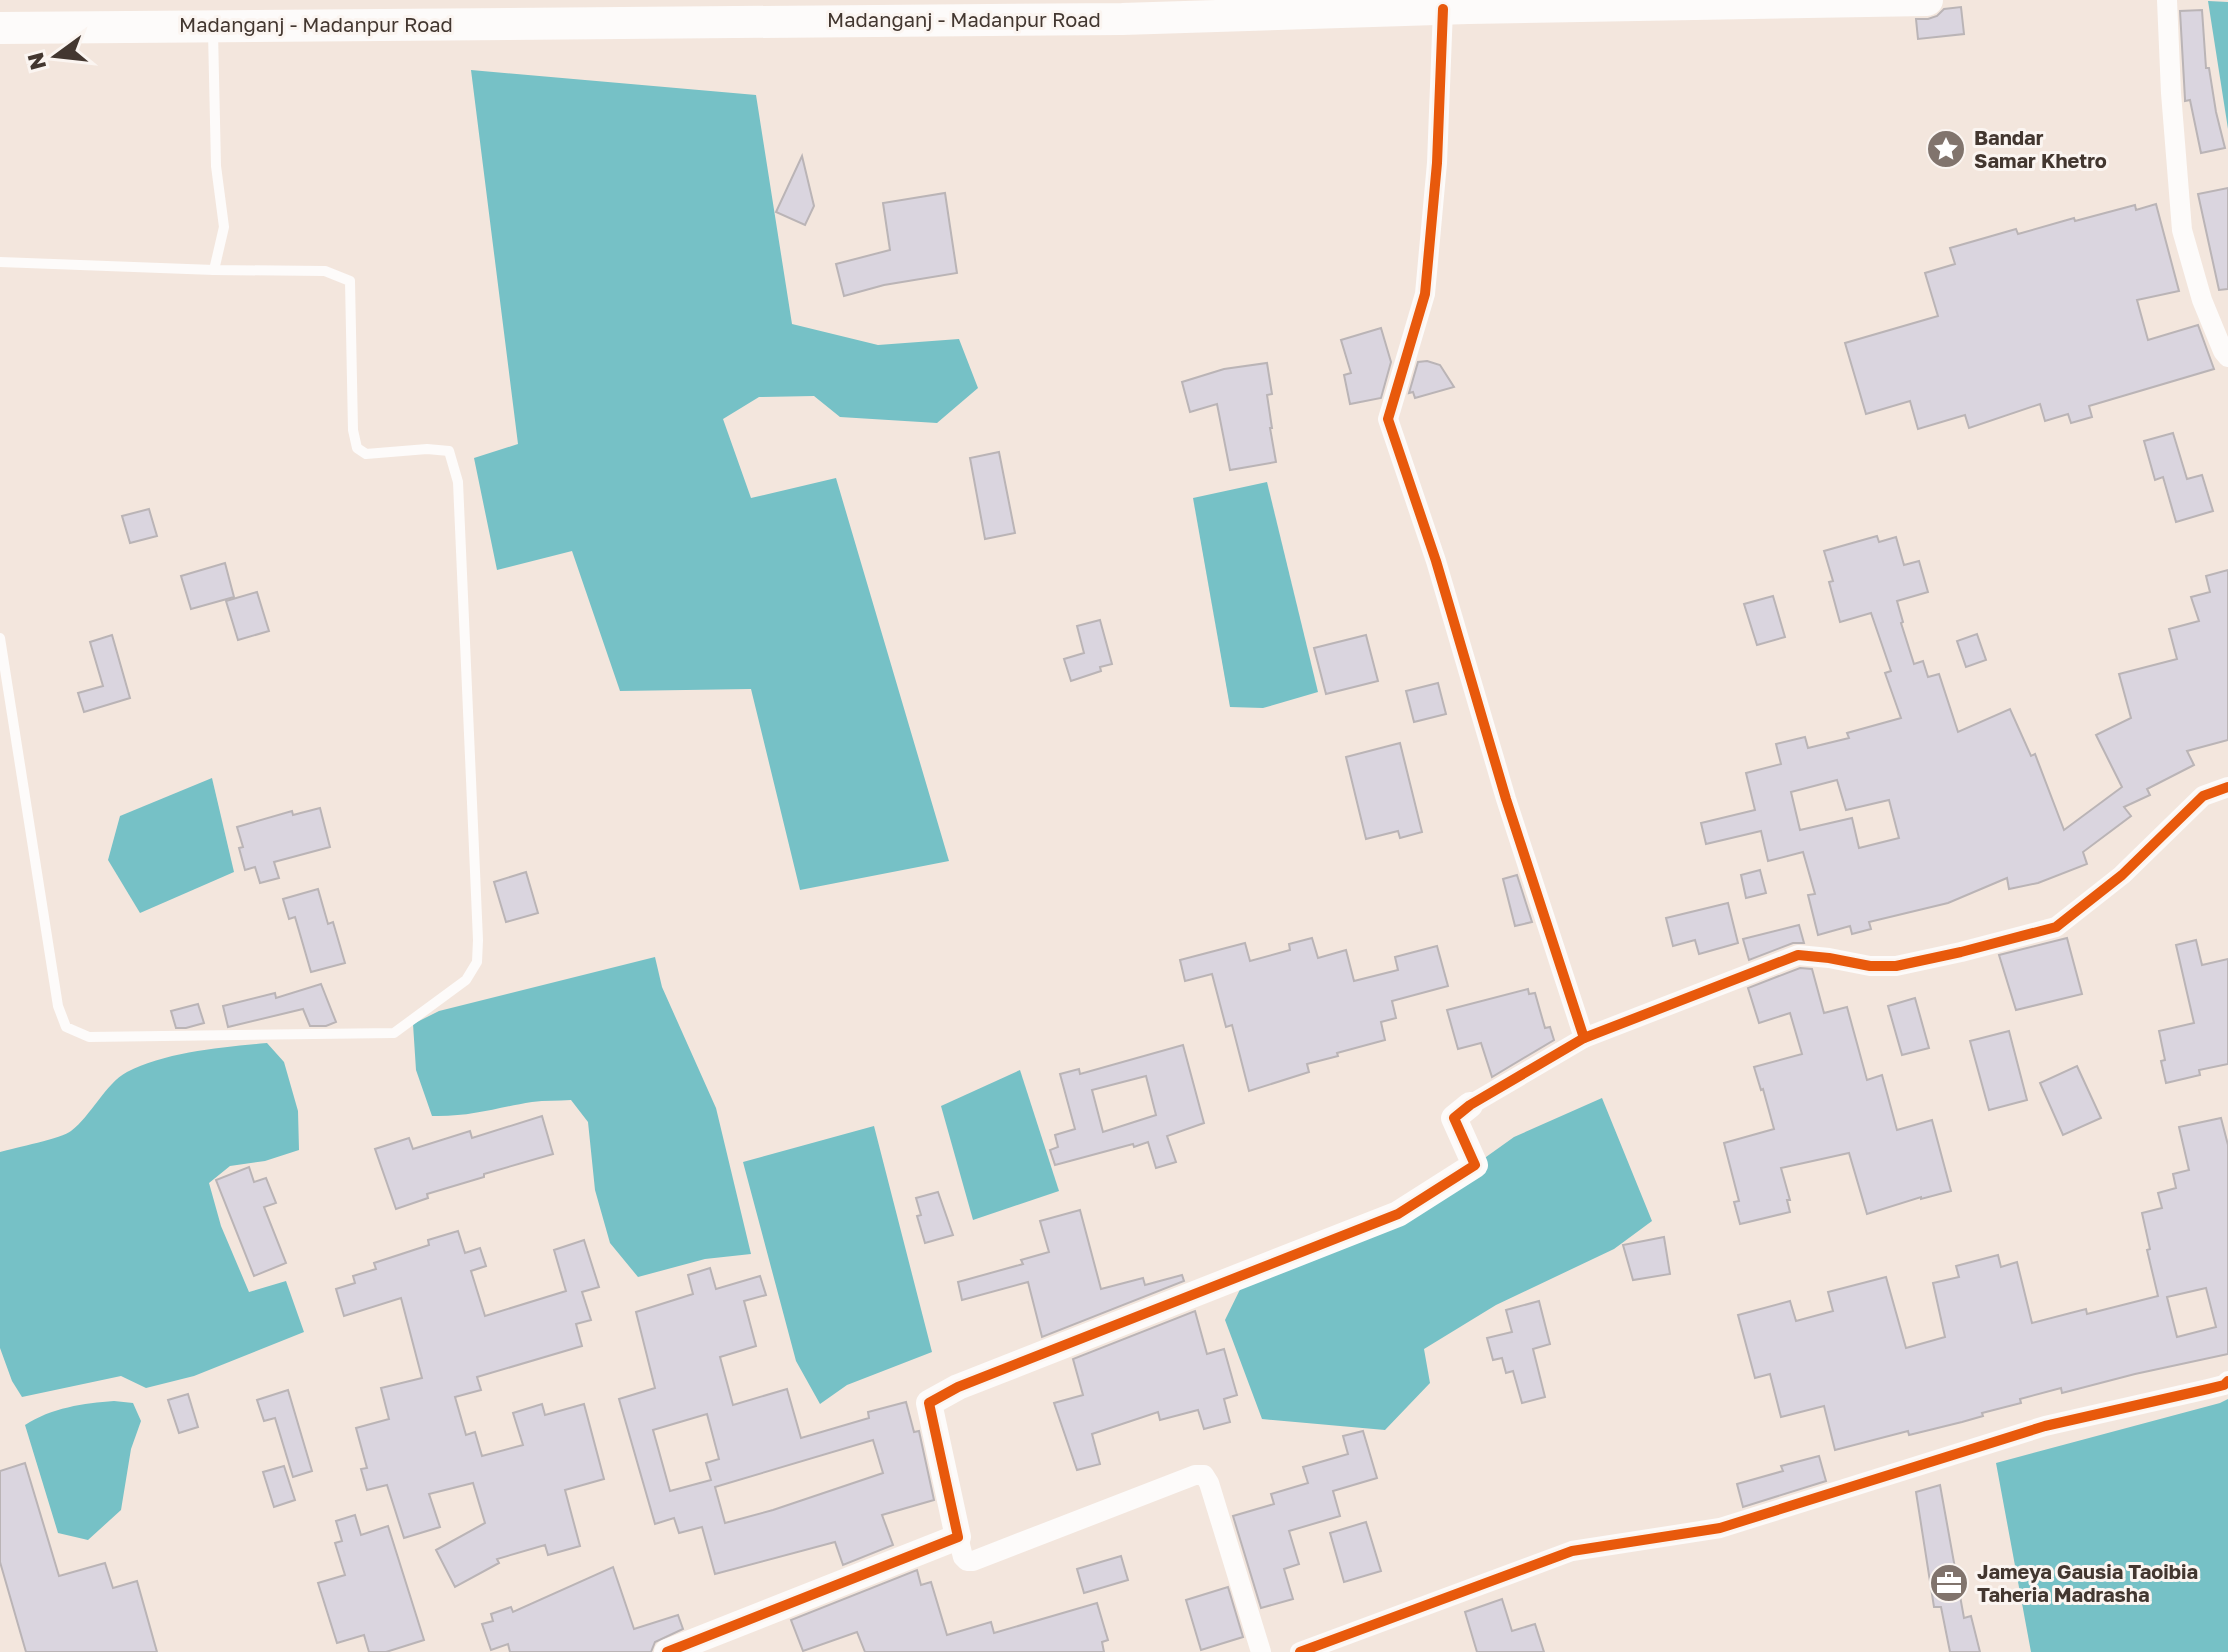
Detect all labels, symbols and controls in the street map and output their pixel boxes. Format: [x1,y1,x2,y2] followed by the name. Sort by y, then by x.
[827,7,1101,31] street label: Madanganj - Madanpur Road
[179,12,453,36] street label: Madanganj - Madanpur Road
[16,16,96,96] north arrow
[21,50,51,73] text: N
[1974,125,2107,172] place label: Bandar Samar Khetro
[1925,128,1967,170] place icon: Bandar Samar Khetro
[1977,1559,2198,1606] place label: Jameya Gausia Taoibia Taheria Madrasha
[1928,1562,1970,1604] office icon: Jameya Gausia Taoibia Taheria Madrasha

